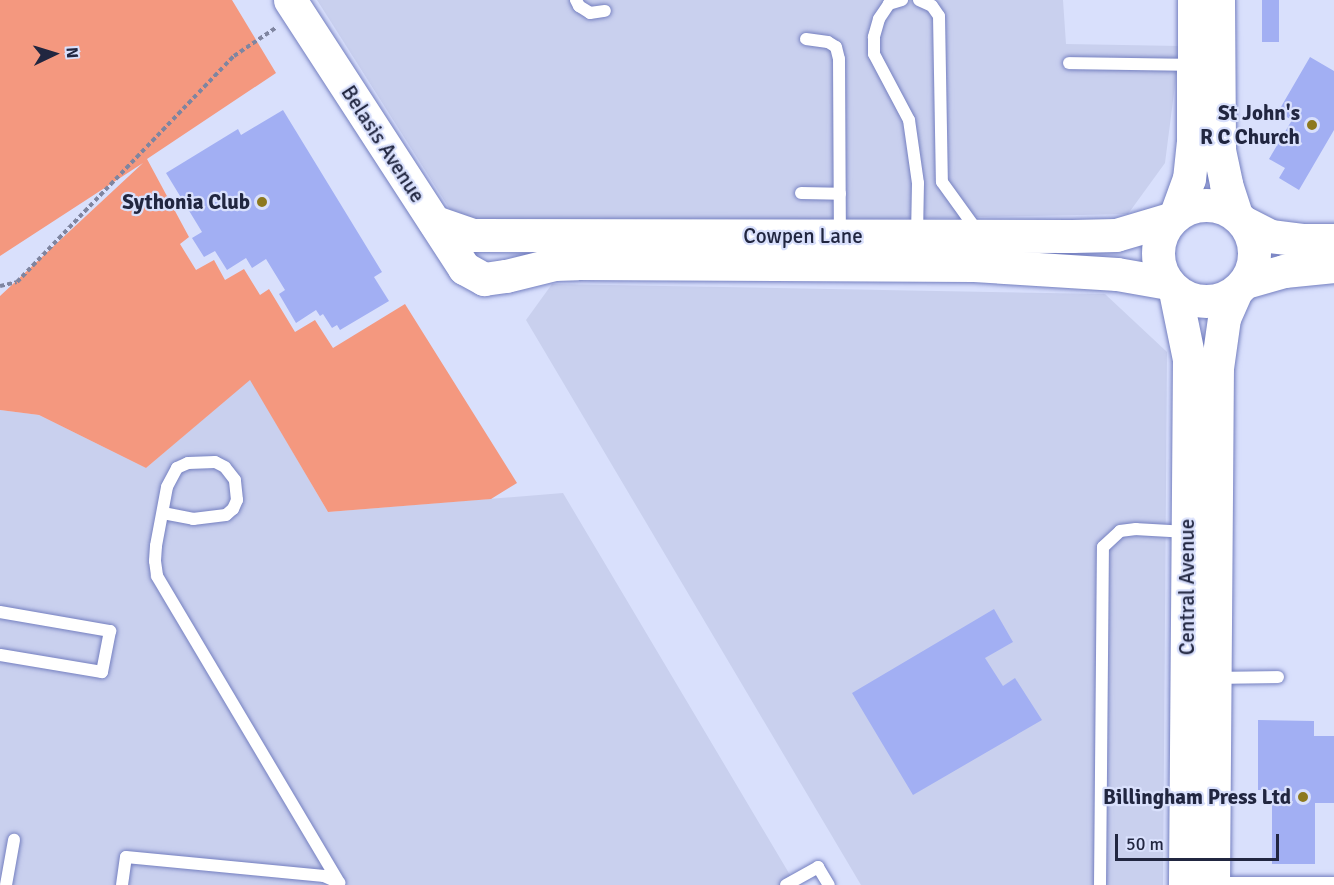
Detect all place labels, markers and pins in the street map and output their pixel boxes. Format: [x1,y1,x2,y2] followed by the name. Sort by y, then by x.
[1200,100,1300,150] place label: St John's R C Church
[1305,118,1319,132] marker: St John's R C Church
[122,189,250,215] place label: Sythonia Club
[255,195,269,209] marker: Sythonia Club
[1103,784,1291,810] place label: Billingham Press Ltd
[1296,790,1310,804] marker: Billingham Press Ltd

